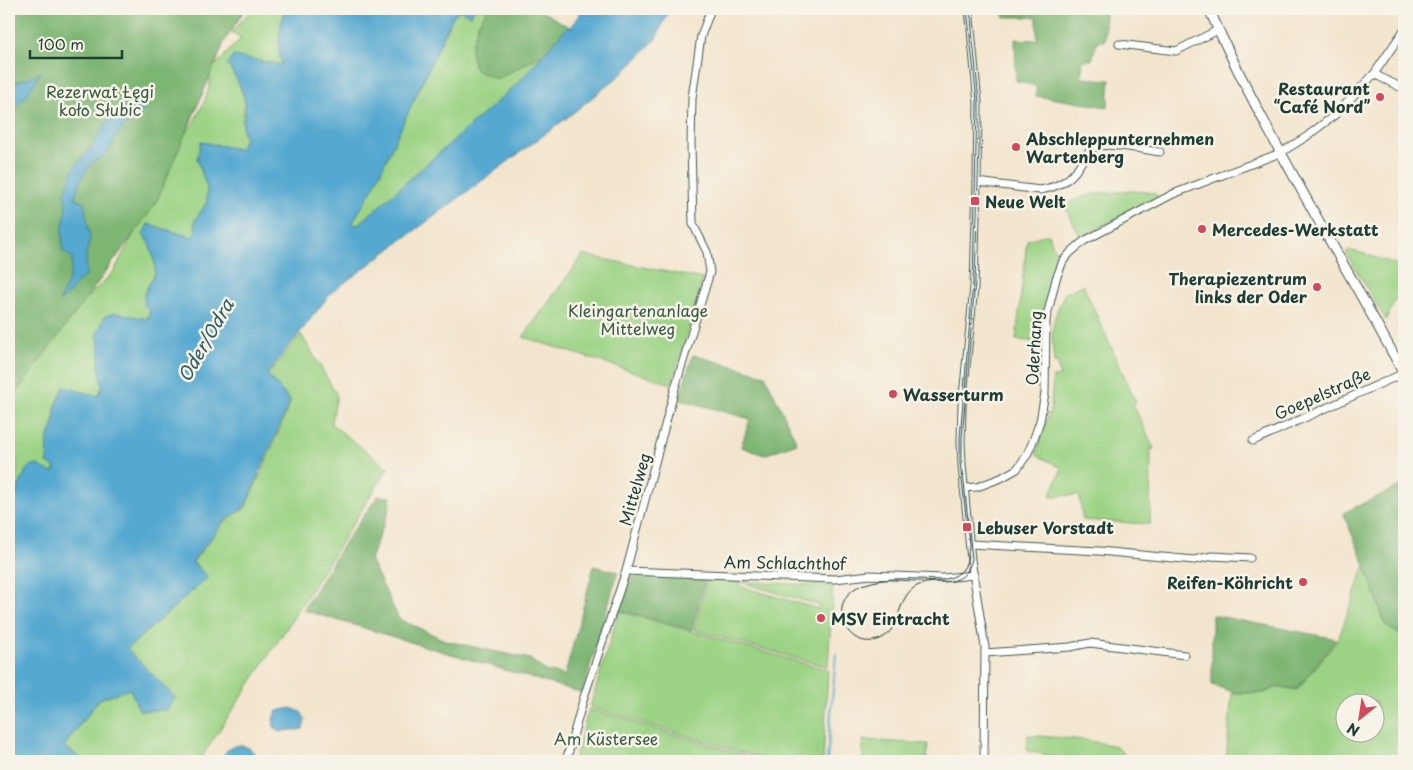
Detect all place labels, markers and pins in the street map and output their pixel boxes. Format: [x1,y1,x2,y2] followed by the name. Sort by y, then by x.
[1274,76,1371,118] place label: Restaurant “Café Nord”
[1374,91,1386,103] marker: Restaurant “Café Nord”
[1025,126,1214,168] place label: Abschleppunternehmen Wartenberg
[1010,141,1022,153] marker: Abschleppunternehmen Wartenberg
[985,189,1066,213] place label: Neue Welt
[969,195,981,207] marker: Neue Welt
[1212,217,1379,241] place label: Mercedes-Werkstatt
[1196,223,1208,235] marker: Mercedes-Werkstatt
[1168,266,1308,308] place label: Therapiezentrum links der Oder
[1311,281,1323,293] marker: Therapiezentrum links der Oder
[903,382,1004,406] place label: Wasserturm
[887,388,899,400] marker: Wasserturm
[977,515,1114,539] place label: Lebuser Vorstadt
[961,521,973,533] marker: Lebuser Vorstadt
[1167,570,1293,594] place label: Reifen-Köhricht
[1297,576,1309,588] marker: Reifen-Köhricht
[831,606,950,630] place label: MSV Eintracht
[815,612,827,624] marker: MSV Eintracht

